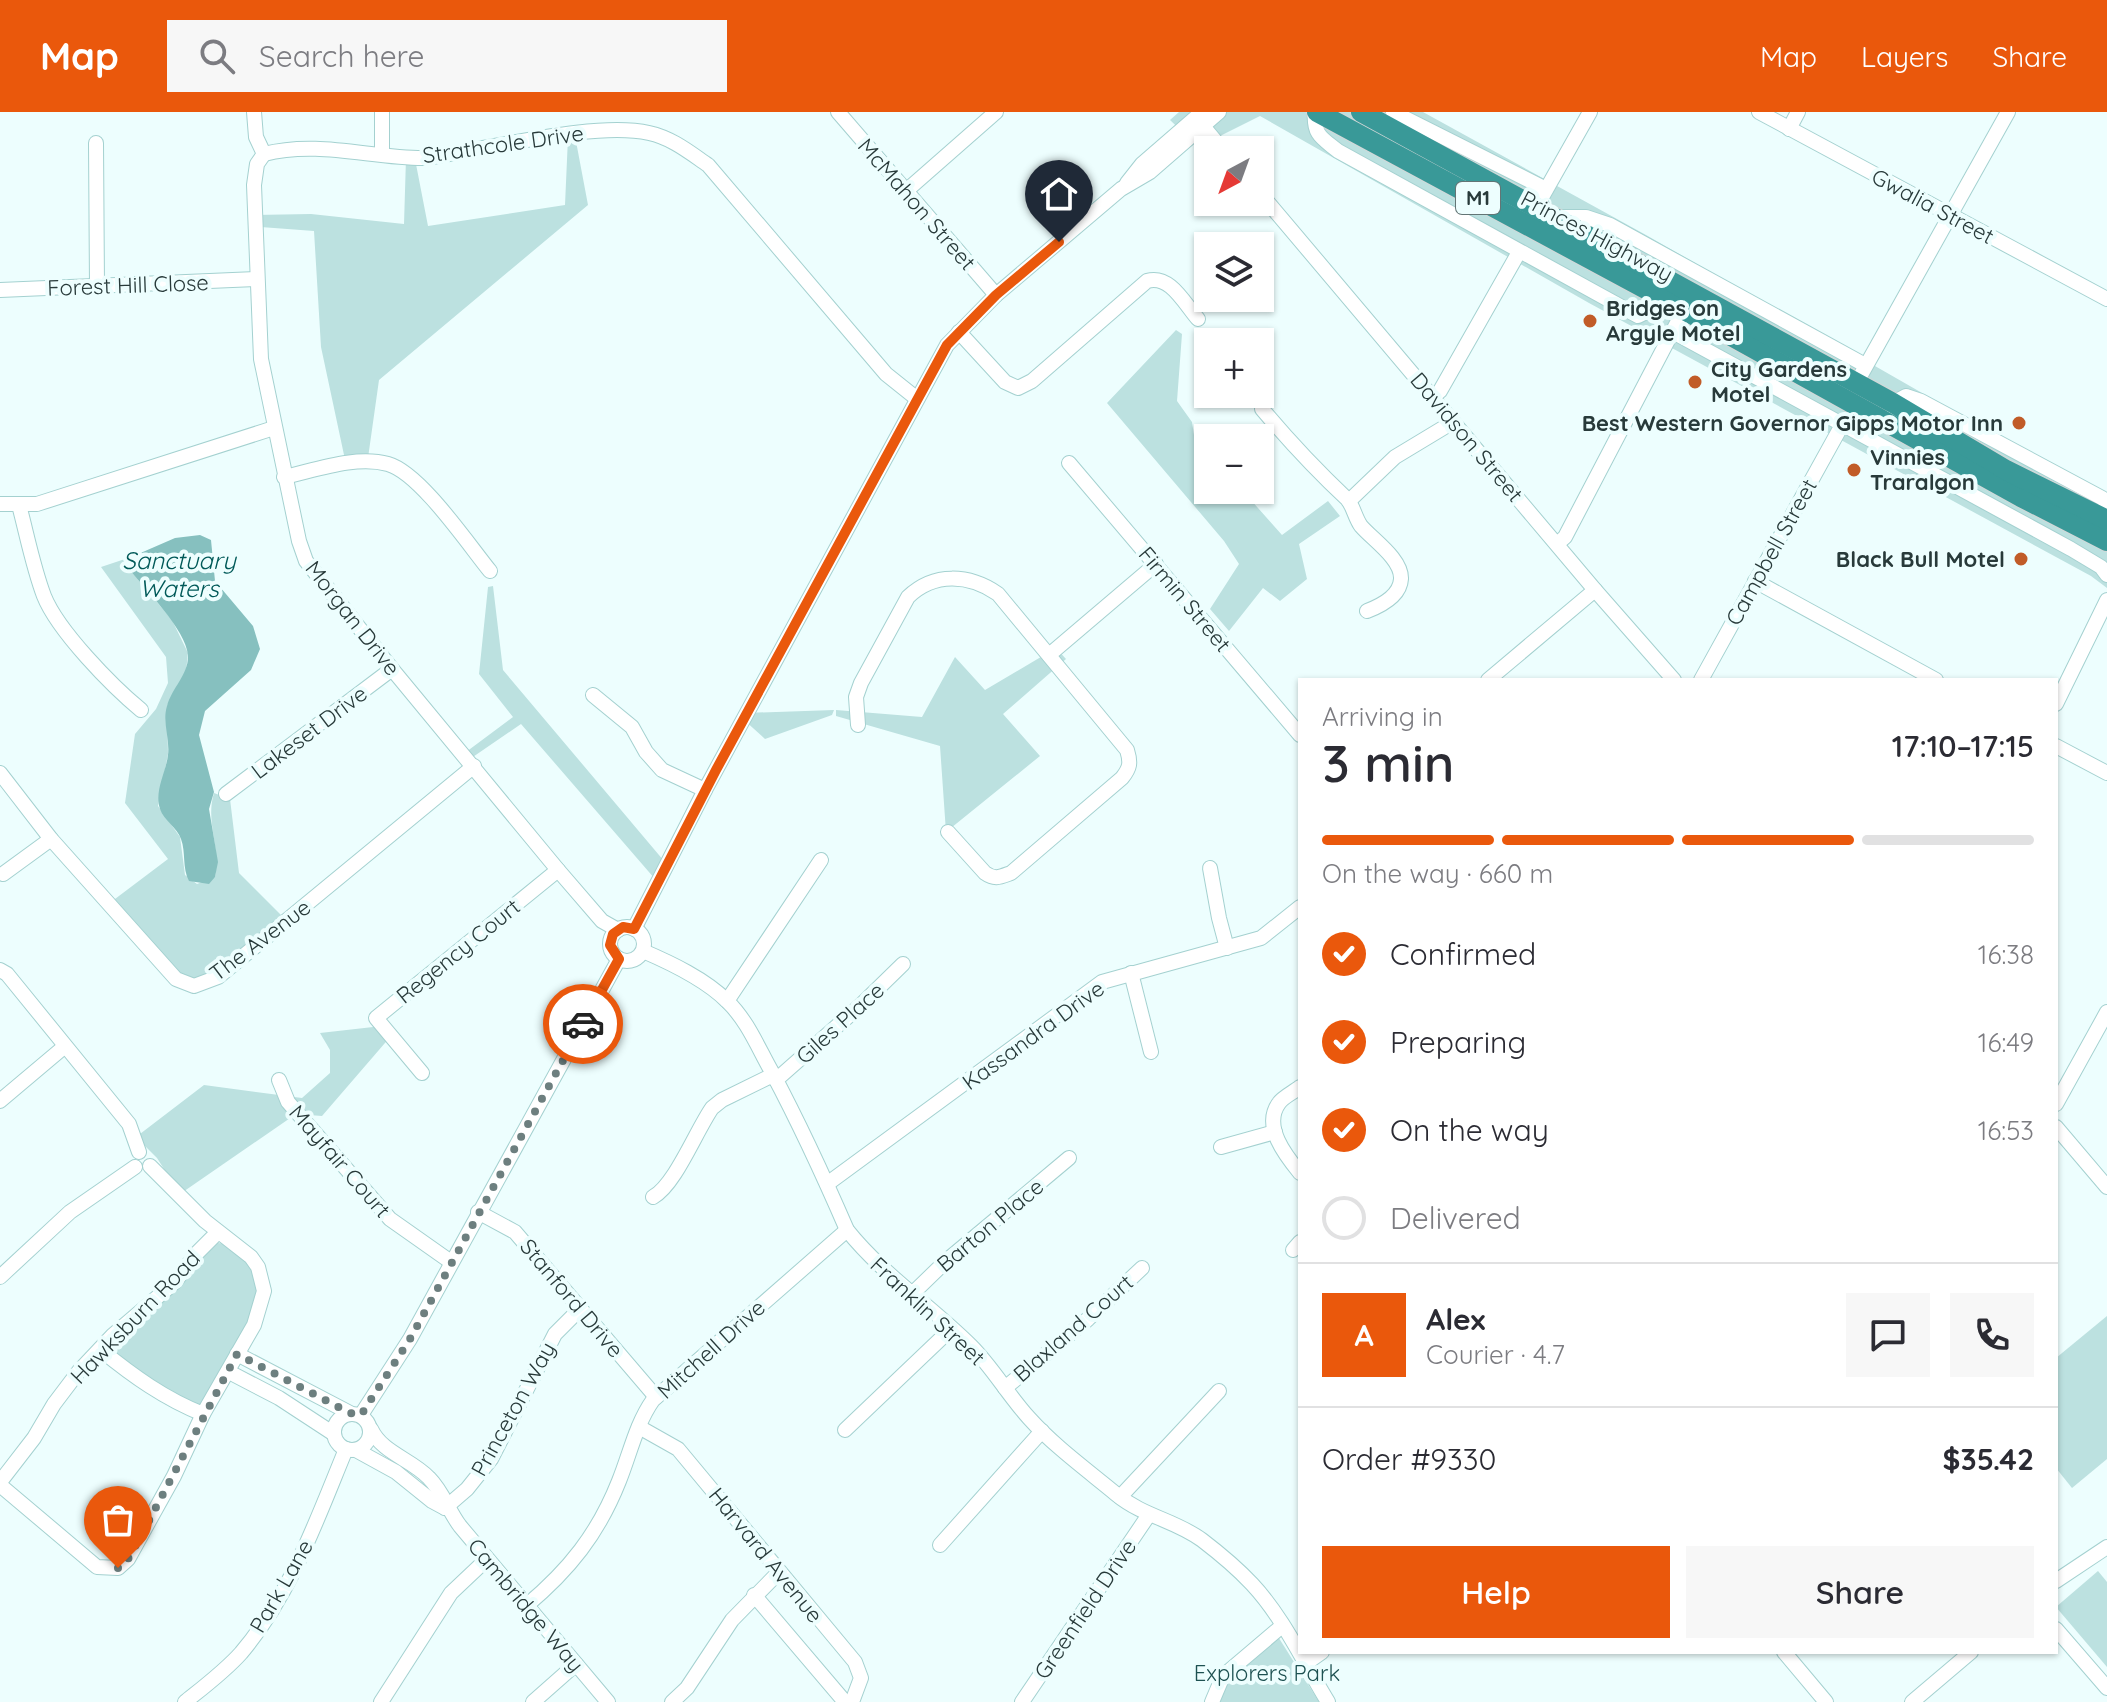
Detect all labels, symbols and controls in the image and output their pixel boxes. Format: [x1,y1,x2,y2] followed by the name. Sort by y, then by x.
[167,20,727,92] search box
[40,32,119,80] text: Map
[195,34,239,78] icon: search
[259,37,424,75] text: Search here
[1760,39,1817,74] text: Map
[1861,39,1948,74] text: Layers
[1992,39,2067,74] text: Share
[421,119,585,169] street label: Strathcole Drive
[852,132,982,276] street label: McMahon Street
[1194,136,1274,216] north arrow
[1194,136,1274,504] map controls
[1025,160,1093,242] pin
[1867,162,1999,250] street label: Gwalia Street
[1037,172,1081,216] icon: home
[1456,182,1500,214] road number: M1
[1516,184,1678,288] street label: Princes Highway
[1194,232,1274,312] button: layers
[47,268,209,302] street label: Forest Hill Close
[1606,294,1741,347] place label: Bridges on Argyle Motel
[1581,312,1599,330] marker: Bridges on Argyle Motel
[1194,328,1274,408] button: +
[1711,355,1847,408] place label: City Gardens Motel
[1405,366,1529,508] street label: Davidson Street
[1686,373,1704,391] marker: City Gardens Motel
[1582,409,2003,437] place label: Best Western Governor Gipps Motor Inn
[2010,414,2028,432] marker: Best Western Governor Gipps Motor Inn
[1194,424,1274,504] button: −
[1870,443,1975,496] place label: Vinnies Traralgon
[1845,461,1863,479] marker: Vinnies Traralgon
[1719,474,1823,630] street label: Campbell Street
[1133,540,1237,658] street label: Firmin Street
[122,545,237,603] water label: Sanctuary Waters
[1836,545,2005,573] place label: Black Bull Motel
[2012,550,2030,568] marker: Black Bull Motel
[299,555,407,681] street label: Morgan Drive
[245,679,373,785] street label: Lakeset Drive
[1322,700,1443,733] text: Arriving in
[1892,727,2034,765] text: 17:10–17:15
[1322,730,1455,795] text: 3 min
[1322,857,1553,890] text: On the way · 660 m
[390,892,526,1010] street label: Regency Court
[204,893,316,987] street label: The Avenue
[1322,932,1366,976] icon: check
[1390,935,1536,973] text: Confirmed
[1978,938,2034,971] text: 16:38
[956,974,1110,1096] street label: Kassandra Drive
[790,976,890,1070] street label: Giles Place
[543,984,623,1064] courier
[561,1002,605,1046] icon: car
[1322,1020,1366,1064] icon: check
[1390,1023,1526,1061] text: Preparing
[1978,1026,2034,1059] text: 16:49
[283,1099,397,1223] street label: Mayfair Court
[1322,1108,1366,1152] icon: check
[1390,1111,1549,1149] text: On the way
[1978,1114,2034,1147] text: 16:53
[931,1172,1049,1278] street label: Barton Place
[1390,1199,1521,1237] text: Delivered
[514,1233,630,1363] street label: Stanford Drive
[64,1244,206,1390] street label: Hawksburn Road
[865,1251,991,1371] street label: Franklin Street
[1007,1268,1139,1388] street label: Blaxland Court
[651,1293,771,1405] street label: Mitchell Drive
[1846,1293,1930,1377] button: chat
[1950,1293,2034,1377] button: phone
[1426,1300,1485,1338] text: Alex
[1354,1316,1374,1354] text: A
[465,1337,561,1481] street label: Princeton Way
[1426,1338,1565,1371] text: Courier · 4.7
[1322,1440,1496,1478] text: Order #9330
[1943,1440,2034,1478] text: $35.42
[703,1482,829,1628] street label: Harvard Avenue
[84,1486,152,1568] pin
[96,1498,140,1542] icon: bag
[462,1532,590,1678] street label: Cambridge Way
[1028,1534,1142,1684] street label: Greenfield Drive
[243,1535,319,1637] street label: Park Lane
[1322,1546,1670,1638] button: Help
[1686,1546,2034,1638] button: Share
[1194,1659,1340,1687] park label: Explorers Park

